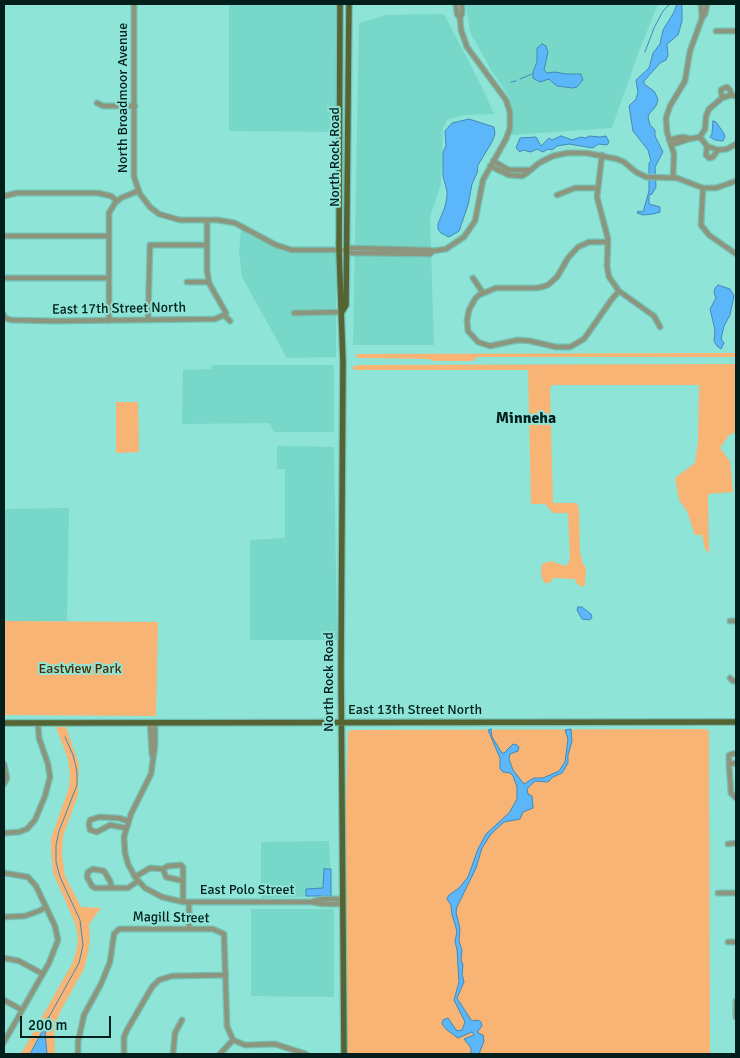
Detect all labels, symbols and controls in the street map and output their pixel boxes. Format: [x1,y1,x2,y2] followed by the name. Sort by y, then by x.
[115,23,131,173] street label: North Broadmoor Avenue
[327,107,343,207] street label: North Rock Road
[52,299,186,319] street label: East 17th Street North
[496,409,556,429] district label: Minneha
[321,632,337,732] street label: North Rock Road
[38,661,122,677] park label: Eastview Park
[348,702,482,718] street label: East 13th Street North
[200,882,294,898] street label: East Polo Street
[132,909,210,927] street label: Magill Street
[22,1006,114,1038] scale bar
[28,1016,68,1034] text: 200 m

